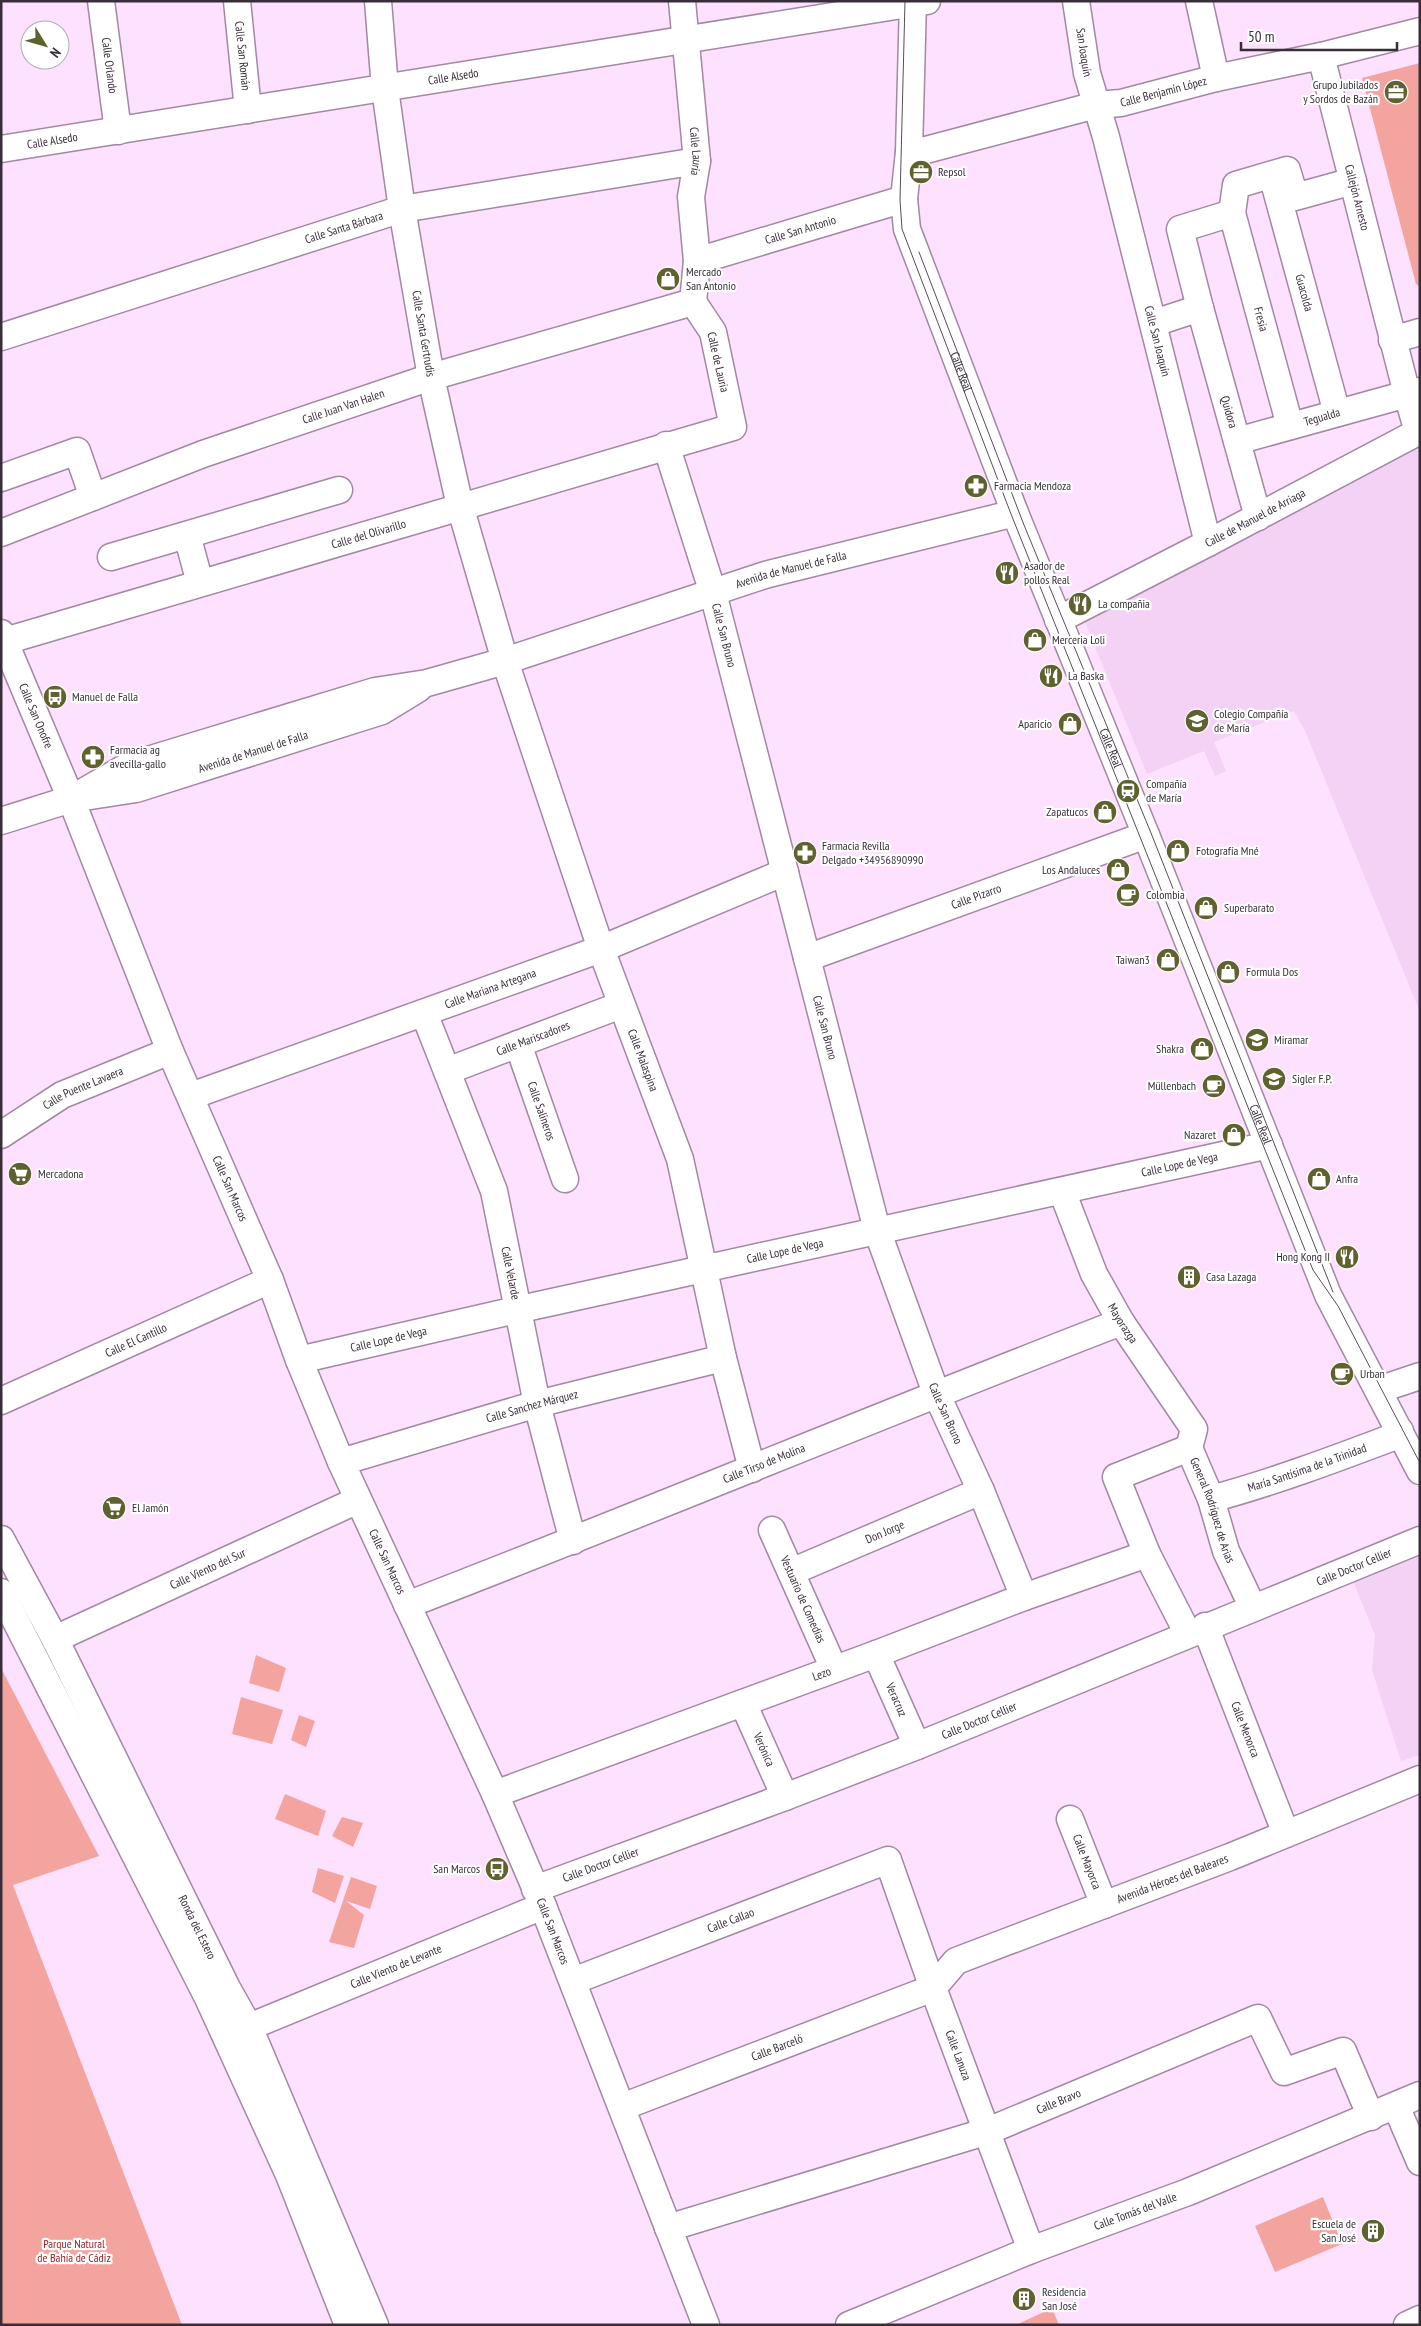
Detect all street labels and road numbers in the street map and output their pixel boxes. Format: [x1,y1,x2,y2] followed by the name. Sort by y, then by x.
[232,20,254,91] street label: Calle San Román
[1073,27,1096,78] street label: San Joaquín
[99,36,121,94] street label: Calle Orlando
[427,65,479,88] street label: Calle Alsedo
[1118,73,1208,110] street label: Calle Benjamín López
[687,126,705,177] street label: Calle Lauria
[26,129,79,152] street label: Calle Alsedo
[1342,163,1373,232] street label: Callejón Arnesto
[303,208,385,247] street label: Calle Santa Bárbara
[763,212,838,247] street label: Calle San Antonio
[1292,272,1317,313] street label: Guacolda
[409,289,439,378] street label: Calle Santa Gertrudis
[1142,304,1174,378] street label: Calle San Joaquín
[1251,305,1272,333] street label: Fresia
[704,330,733,394] street label: Calle de Lauria
[947,350,976,393] street label: Calle Real
[300,385,386,427] street label: Calle Juan Van Halen
[1218,394,1241,430] street label: Quidora
[1302,404,1342,429] street label: Tegualda
[1202,485,1308,550] street label: Calle de Manuel de Arriaga
[329,516,407,552] street label: Calle del Olivarillo
[733,547,848,591] street label: Avenida de Manuel de Falla
[709,602,740,669] street label: Calle San Bruno
[16,681,57,751] street label: Calle San Onofre
[1096,726,1126,770] street label: Calle Real
[196,727,310,776] street label: Avenida de Manuel de Falla
[949,880,1003,912] street label: Calle Pizarro
[442,965,538,1012] street label: Calle Mariana Artegana
[810,994,841,1061] street label: Calle San Bruno
[494,1017,572,1059] street label: Calle Mariscadores
[625,1027,662,1093] street label: Calle Malaspina
[40,1063,125,1113] street label: Calle Puente Lavaera
[525,1079,559,1142] street label: Calle Salineros
[1246,1102,1276,1146] street label: Calle Real
[1140,1148,1219,1180] street label: Calle Lope de Vega
[210,1153,251,1223] street label: Calle San Marcos
[745,1235,825,1266] street label: Calle Lope de Vega
[498,1245,524,1301] street label: Calle Velarde
[1105,1300,1141,1346] street label: Mayorazga
[103,1319,169,1360] street label: Calle El Cantillo
[349,1323,428,1355] street label: Calle Lope de Vega
[926,1381,966,1446] street label: Calle San Bruno
[484,1386,580,1426] street label: Calle Sanchez Márquez
[721,1440,807,1486] street label: Calle Tirso de Molina
[1246,1440,1368,1495] street label: María Santísima de la Trinidad
[1187,1455,1239,1565] street label: General Rodríguez de Arias
[863,1517,906,1546] street label: Don Jorge
[366,1526,409,1596] street label: Calle San Marcos
[167,1544,248,1592] street label: Calle Viento del Sur
[1314,1544,1394,1589] street label: Calle Doctor Cellier
[777,1553,829,1645] street label: Vestuario de Comedias
[810,1663,833,1684] street label: Lezo
[882,1679,911,1719] street label: Veracruz
[939,1698,1019,1742] street label: Calle Doctor Cellier
[1228,1699,1263,1760] street label: Calle Menorca
[750,1729,778,1769] street label: Verónica
[1070,1832,1105,1891] street label: Calle Mayorca
[560,1843,641,1885] street label: Calle Doctor Cellier
[1115,1850,1230,1906] street label: Avenida Héroes del Baleares
[175,1892,220,1962] street label: Ronda del Estero
[533,1895,573,1966] street label: Calle San Marcos
[705,1904,756,1936] street label: Calle Callao
[348,1941,444,1991] street label: Calle Viento de Levante
[942,2028,975,2083] street label: Calle Lanuza
[749,2031,805,2064] street label: Calle Barceló
[1034,2085,1083,2117] street label: Calle Bravo
[1092,2189,1179,2233] street label: Calle Tomás del Valle

